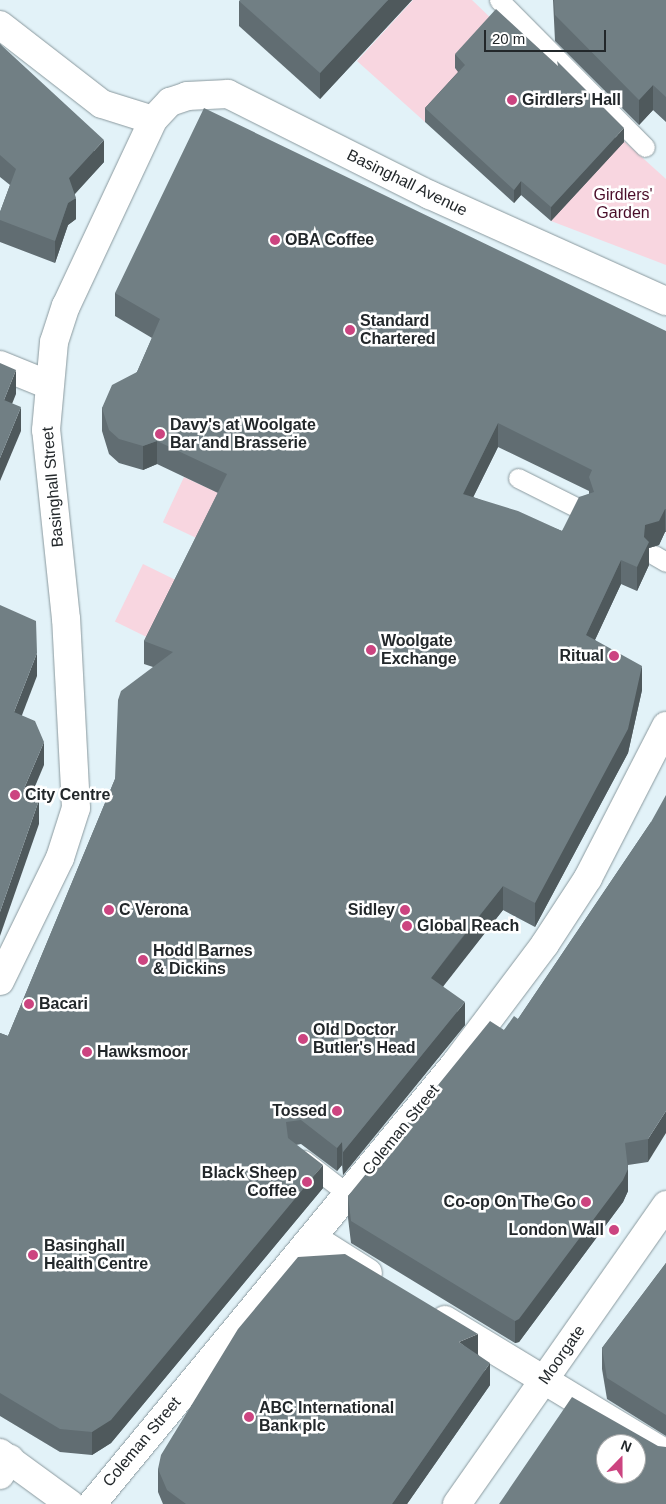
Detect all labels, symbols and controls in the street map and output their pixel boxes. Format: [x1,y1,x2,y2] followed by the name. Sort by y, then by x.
[486,20,608,52] scale bar
[492,30,525,47] text: 20 m
[522,90,621,110] place label: Girdlers' Hall
[506,94,518,106] marker: Girdlers' Hall
[343,145,471,221] street label: Basinghall Avenue
[593,185,653,223] park label: Girdlers' Garden
[285,230,375,250] place label: OBA Coffee
[269,234,281,246] marker: OBA Coffee
[360,311,436,349] place label: Standard Chartered
[344,324,356,336] marker: Standard Chartered
[170,415,316,453] place label: Davy's at Woolgate Bar and Brasserie
[38,426,68,548] street label: Basinghall Street
[154,428,166,440] marker: Davy's at Woolgate Bar and Brasserie
[381,631,457,669] place label: Woolgate Exchange
[365,644,377,656] marker: Woolgate Exchange
[560,646,604,666] place label: Ritual
[608,650,620,662] marker: Ritual
[25,785,110,805] place label: City Centre
[9,789,21,801] marker: City Centre
[119,900,188,920] place label: C Verona
[348,900,395,920] place label: Sidley
[103,904,115,916] marker: C Verona
[399,904,411,916] marker: Sidley
[417,916,519,936] place label: Global Reach
[401,920,413,932] marker: Global Reach
[153,941,253,979] place label: Hodd Barnes & Dickins
[137,954,149,966] marker: Hodd Barnes & Dickins
[39,994,88,1014] place label: Bacari
[23,998,35,1010] marker: Bacari
[313,1020,416,1058] place label: Old Doctor Butler's Head
[297,1033,309,1045] marker: Old Doctor Butler's Head
[97,1042,188,1062] place label: Hawksmoor
[81,1046,93,1058] marker: Hawksmoor
[359,1081,443,1179] street label: Coleman Street
[272,1101,327,1121] place label: Tossed
[331,1105,343,1117] marker: Tossed
[202,1163,297,1201] place label: Black Sheep Coffee
[301,1176,313,1188] marker: Black Sheep Coffee
[444,1192,576,1212] place label: Co-op On The Go
[580,1196,592,1208] marker: Co-op On The Go
[509,1220,604,1240] place label: London Wall
[608,1224,620,1236] marker: London Wall
[44,1236,148,1274] place label: Basinghall Health Centre
[26,1248,40,1262] marker: Basinghall Health Centre
[535,1322,589,1388] street label: Moorgate
[99,1393,185,1491] street label: Coleman Street
[259,1398,394,1436] place label: ABC International Bank plc
[243,1411,255,1423] marker: ABC International Bank plc
[596,1434,646,1484] north arrow
[619,1437,634,1455] text: N

